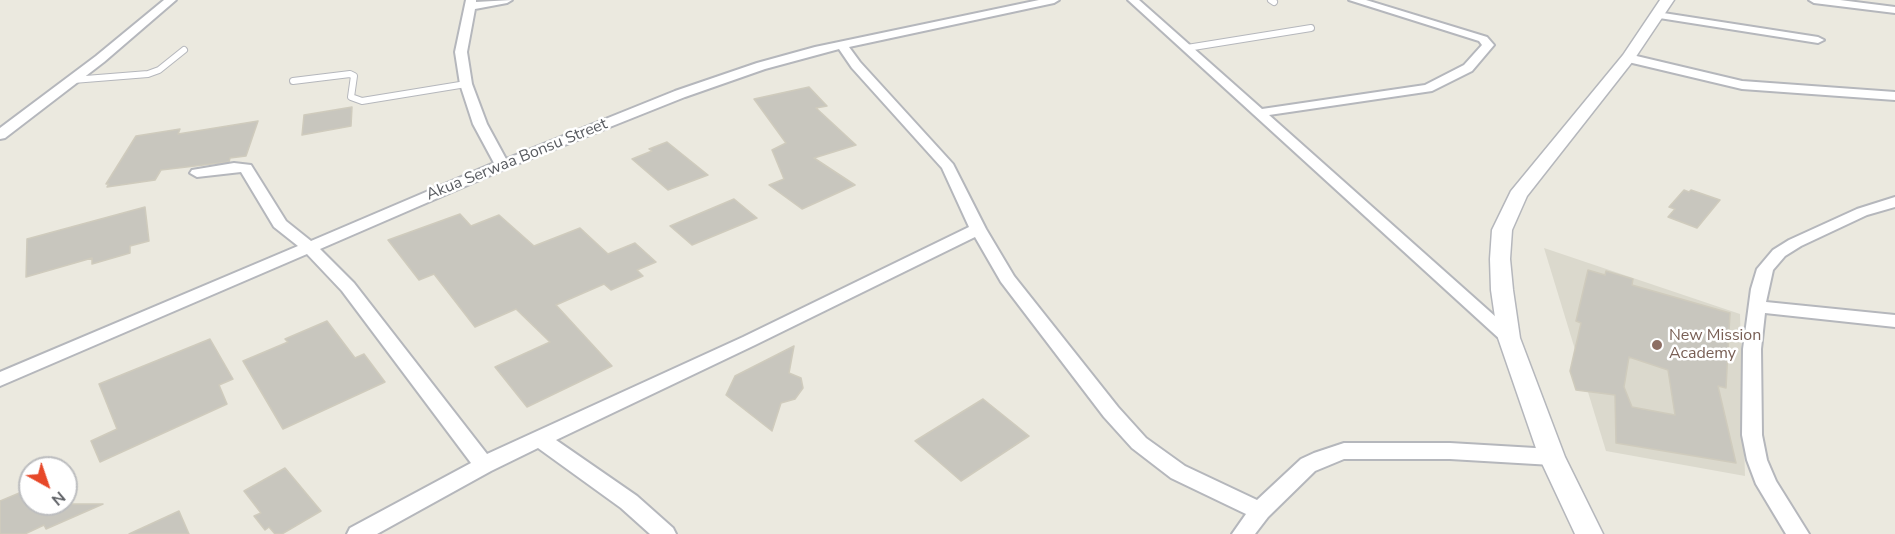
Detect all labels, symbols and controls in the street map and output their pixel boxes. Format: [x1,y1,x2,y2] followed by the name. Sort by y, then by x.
[424,115,610,205] street label: Akua Serwaa Bonsu Street
[1669,326,1761,364] place label: New Mission Academy
[1650,338,1664,352] marker: New Mission Academy
[18,456,78,516] north arrow
[47,486,70,511] text: N

